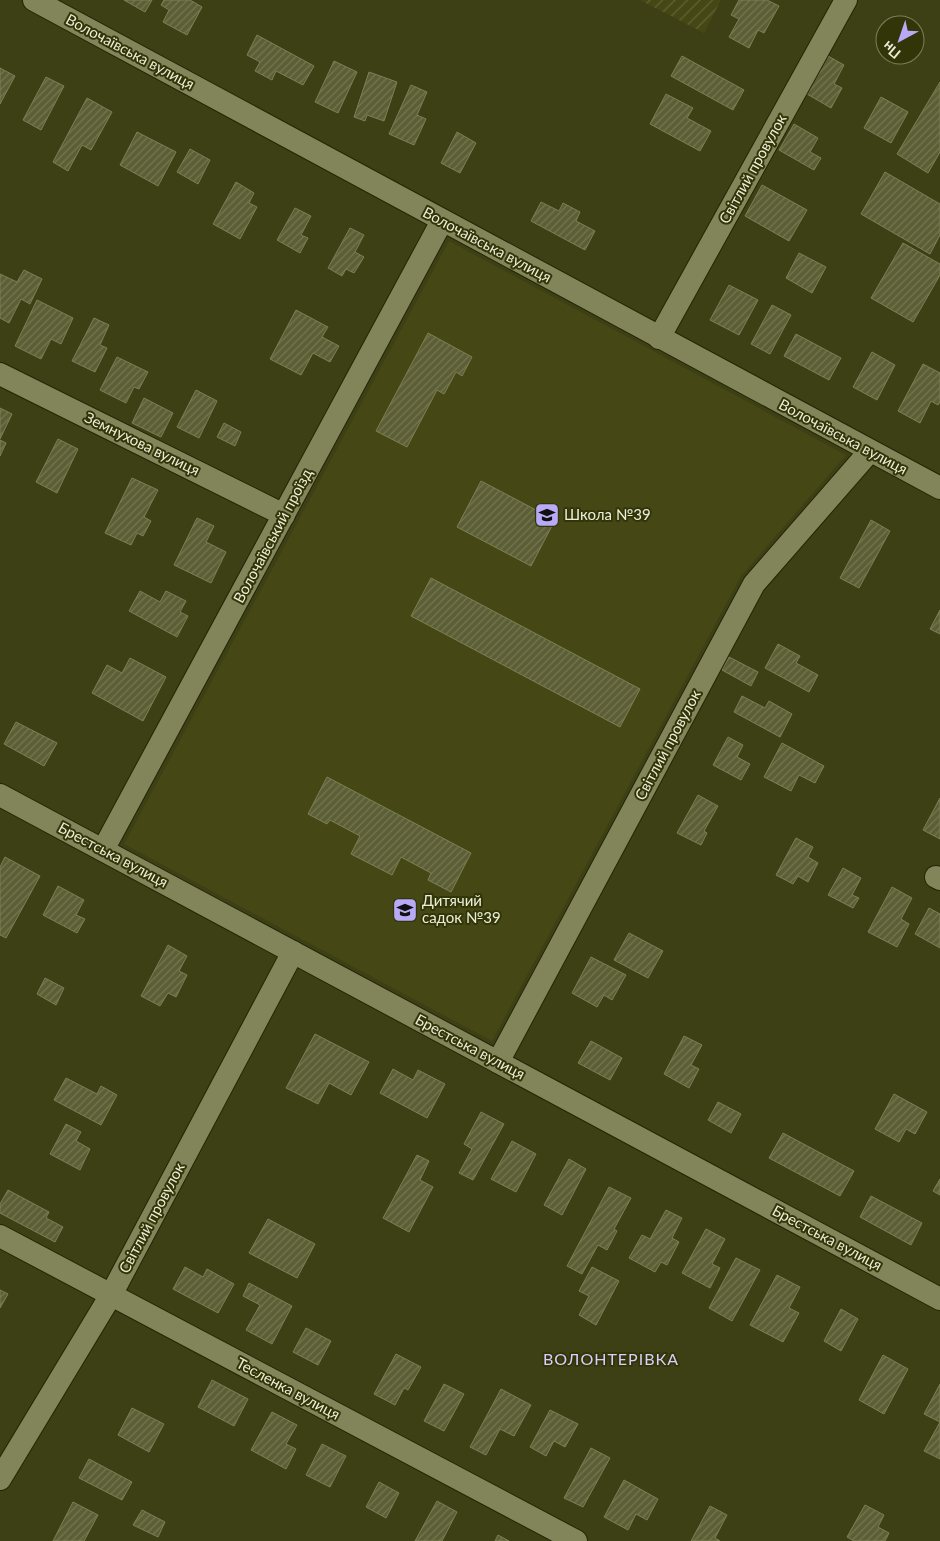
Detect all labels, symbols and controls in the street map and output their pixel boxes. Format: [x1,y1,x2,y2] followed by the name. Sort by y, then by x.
[63,10,198,93] street label: Волочаївська вулиця
[875,15,925,65] north arrow
[879,38,904,63] text: Пн
[715,110,790,226] street label: Світлий провулок
[420,203,555,286] street label: Волочаївська вулиця
[776,395,911,478] street label: Волочаївська вулиця
[82,407,203,479] street label: Земнухова вулиця
[229,465,315,606] street label: Волочаївський проїзд
[534,502,560,528] school or university icon: Школа №39
[564,505,651,523] place label: Школа №39
[630,686,704,803] street label: Світлий провулок
[56,818,171,891] street label: Брестська вулиця
[422,891,501,926] place label: Дитячий садок №39
[392,897,418,923] school or university icon: Дитячий садок №39
[413,1010,528,1083] street label: Брестська вулиця
[114,1159,188,1276] street label: Світлий провулок
[770,1201,885,1274] street label: Брестська вулиця
[543,1349,679,1368] district label: ВОЛОНТЕРІВКА
[234,1353,343,1423] street label: Тесленка вулиця

